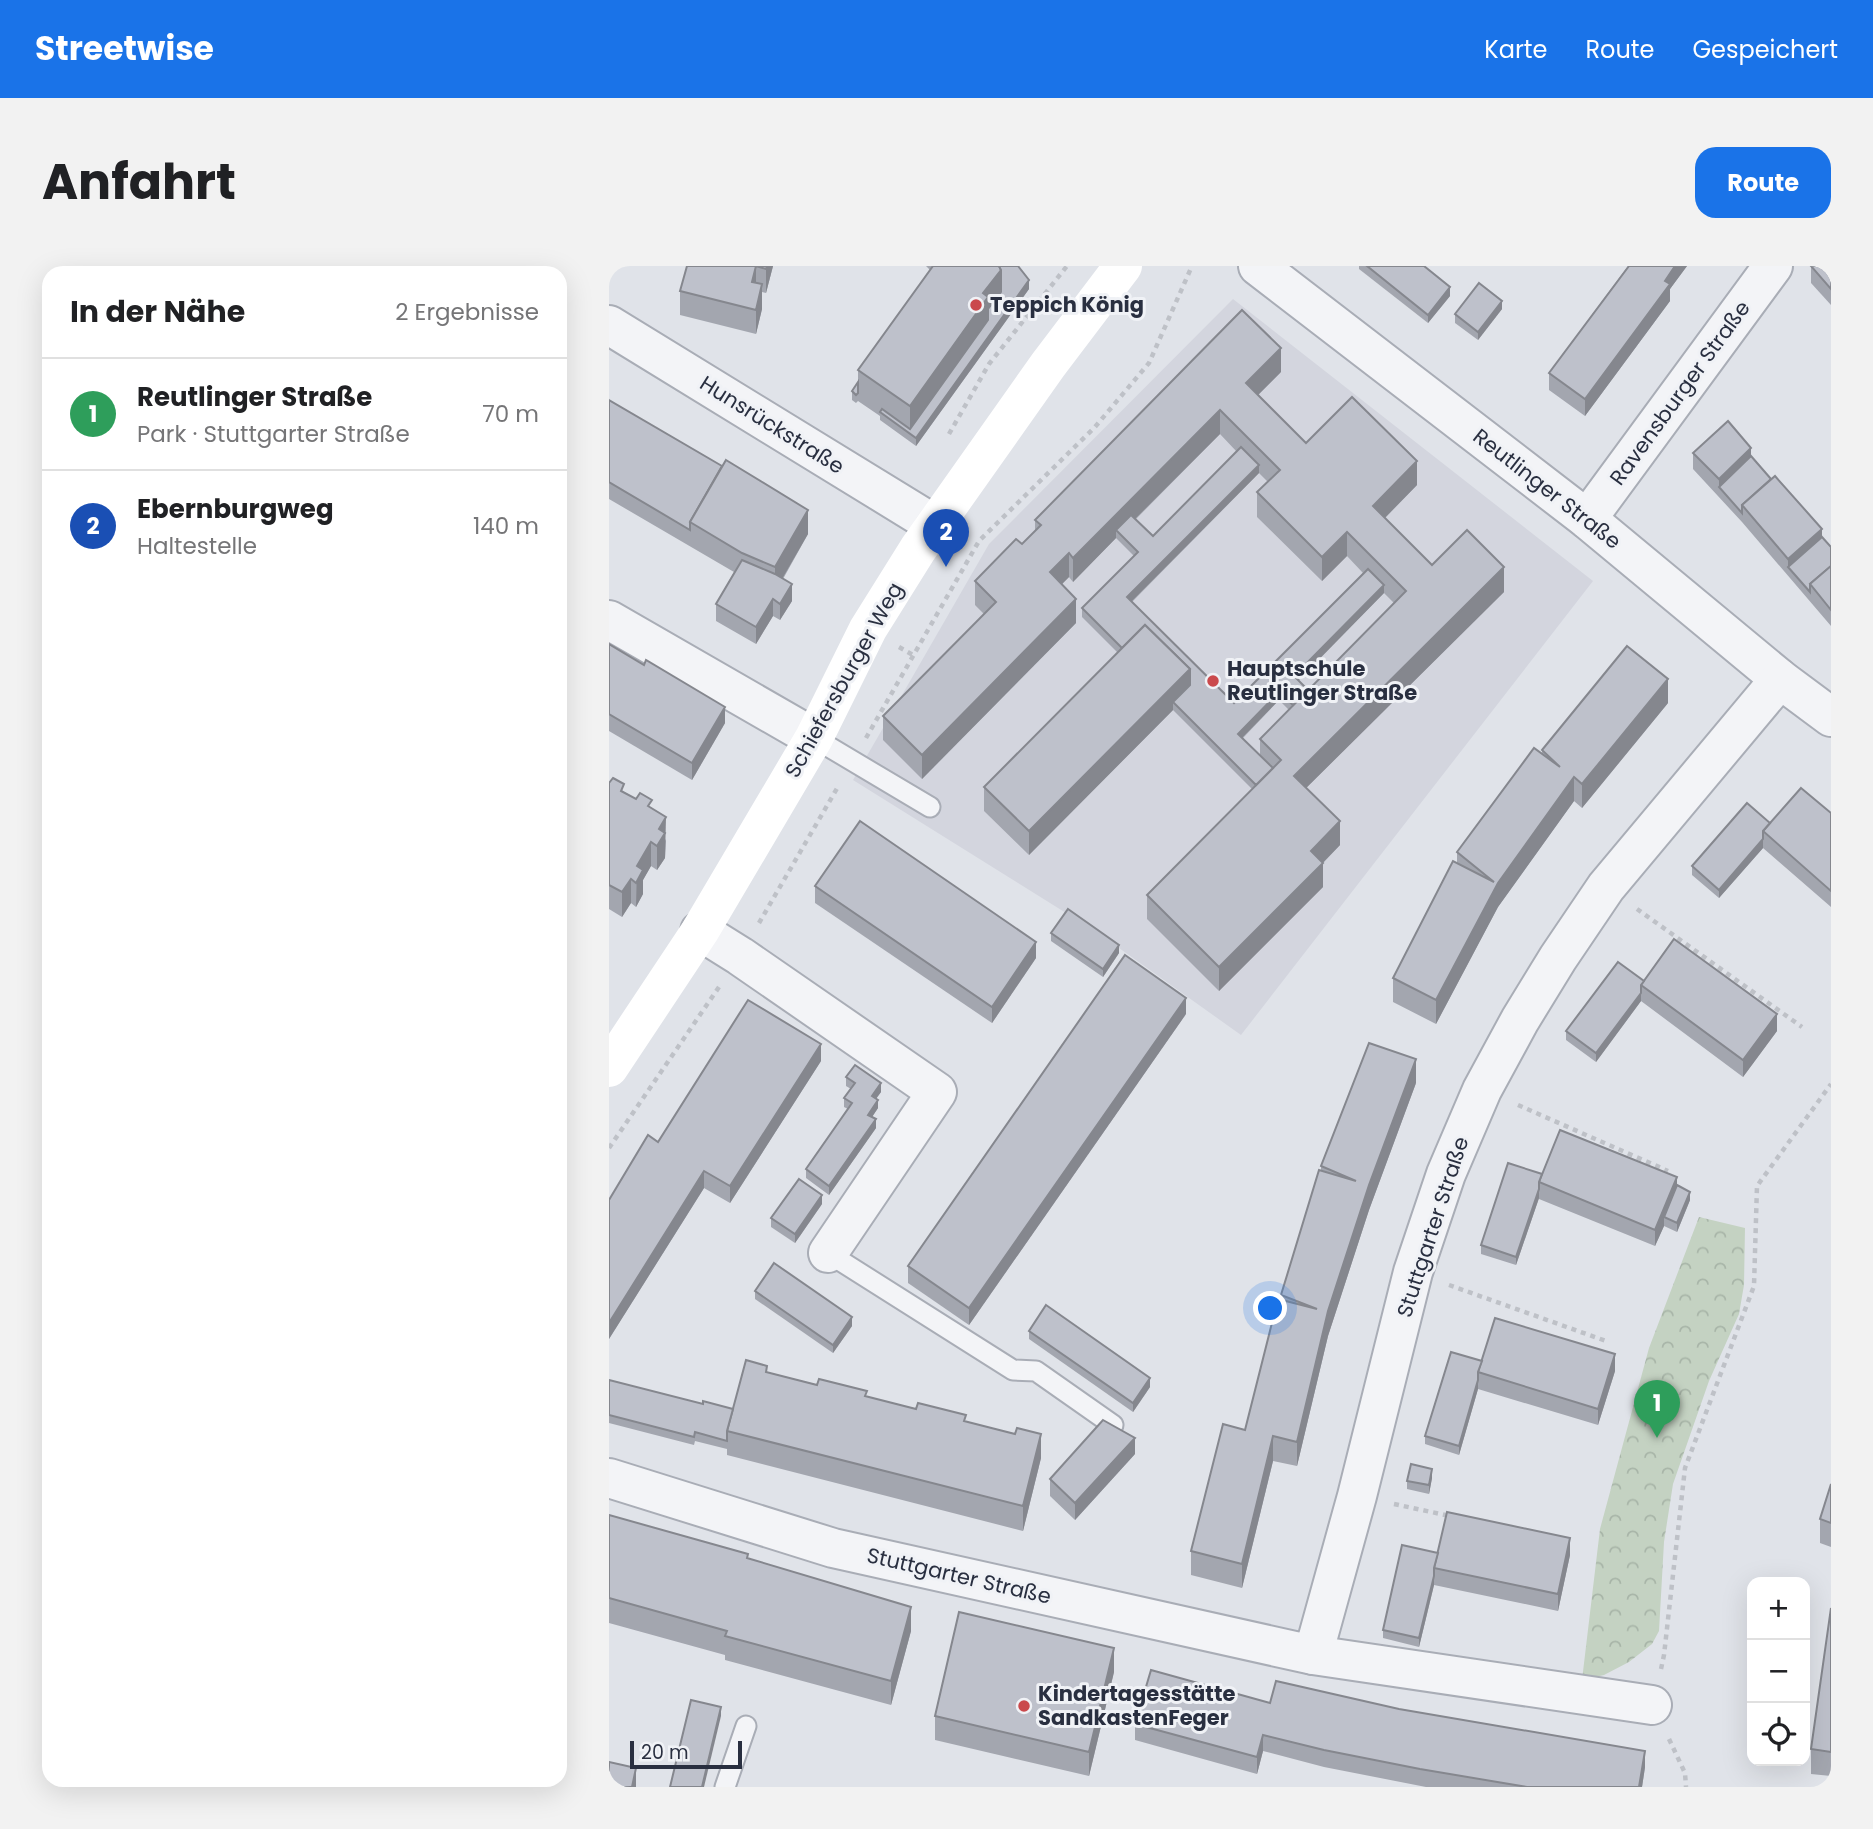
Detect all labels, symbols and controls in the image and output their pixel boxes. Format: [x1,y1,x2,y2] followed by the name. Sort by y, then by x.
[35,25,214,72] text: Streetwise
[1484,33,1547,66] text: Karte
[1585,33,1654,66] text: Route
[1692,33,1838,66] text: Gespeichert
[1695,147,1831,218] button: Route
[42,148,236,216] text: Anfahrt
[70,290,245,333] text: In der Nähe
[990,290,1144,319] place label: Teppich König
[1603,295,1756,491] street label: Ravensburger Straße
[395,296,539,328] text: 2 Ergebnisse
[968,297,984,313] marker: Teppich König
[695,369,850,481] street label: Hunsrückstraße
[137,379,372,415] text: Reutlinger Straße
[89,398,97,430] text: 1
[482,398,539,430] text: 70 m
[137,418,410,450] text: Park · Stuttgarter Straße
[1467,422,1627,556] street label: Reutlinger Straße
[137,491,334,527] text: Ebernburgweg
[923,509,969,567] pin: 2
[86,510,100,542] text: 2
[473,510,539,542] text: 140 m
[137,530,257,562] text: Haltestelle
[778,577,909,783] street label: Schiefersburger Weg
[1227,654,1417,707] place label: Hauptschule Reutlinger Straße
[1205,673,1221,689] marker: Hauptschule Reutlinger Straße
[1390,1133,1475,1321] street label: Stuttgarter Straße
[1253,1291,1287,1325] your location
[1634,1380,1680,1438] pin: 1
[864,1540,1054,1611] street label: Stuttgarter Straße
[1747,1577,1810,1766] map controls
[1747,1577,1810,1640] button: +
[1747,1640,1810,1703] button: −
[1038,1679,1235,1732] place label: Kindertagesstätte SandkastenFeger
[1016,1698,1032,1714] marker: Kindertagesstätte SandkastenFeger
[1747,1703,1810,1766] button: locate
[630,1738,742,1770] scale bar
[641,1739,689,1766] text: 20 m

